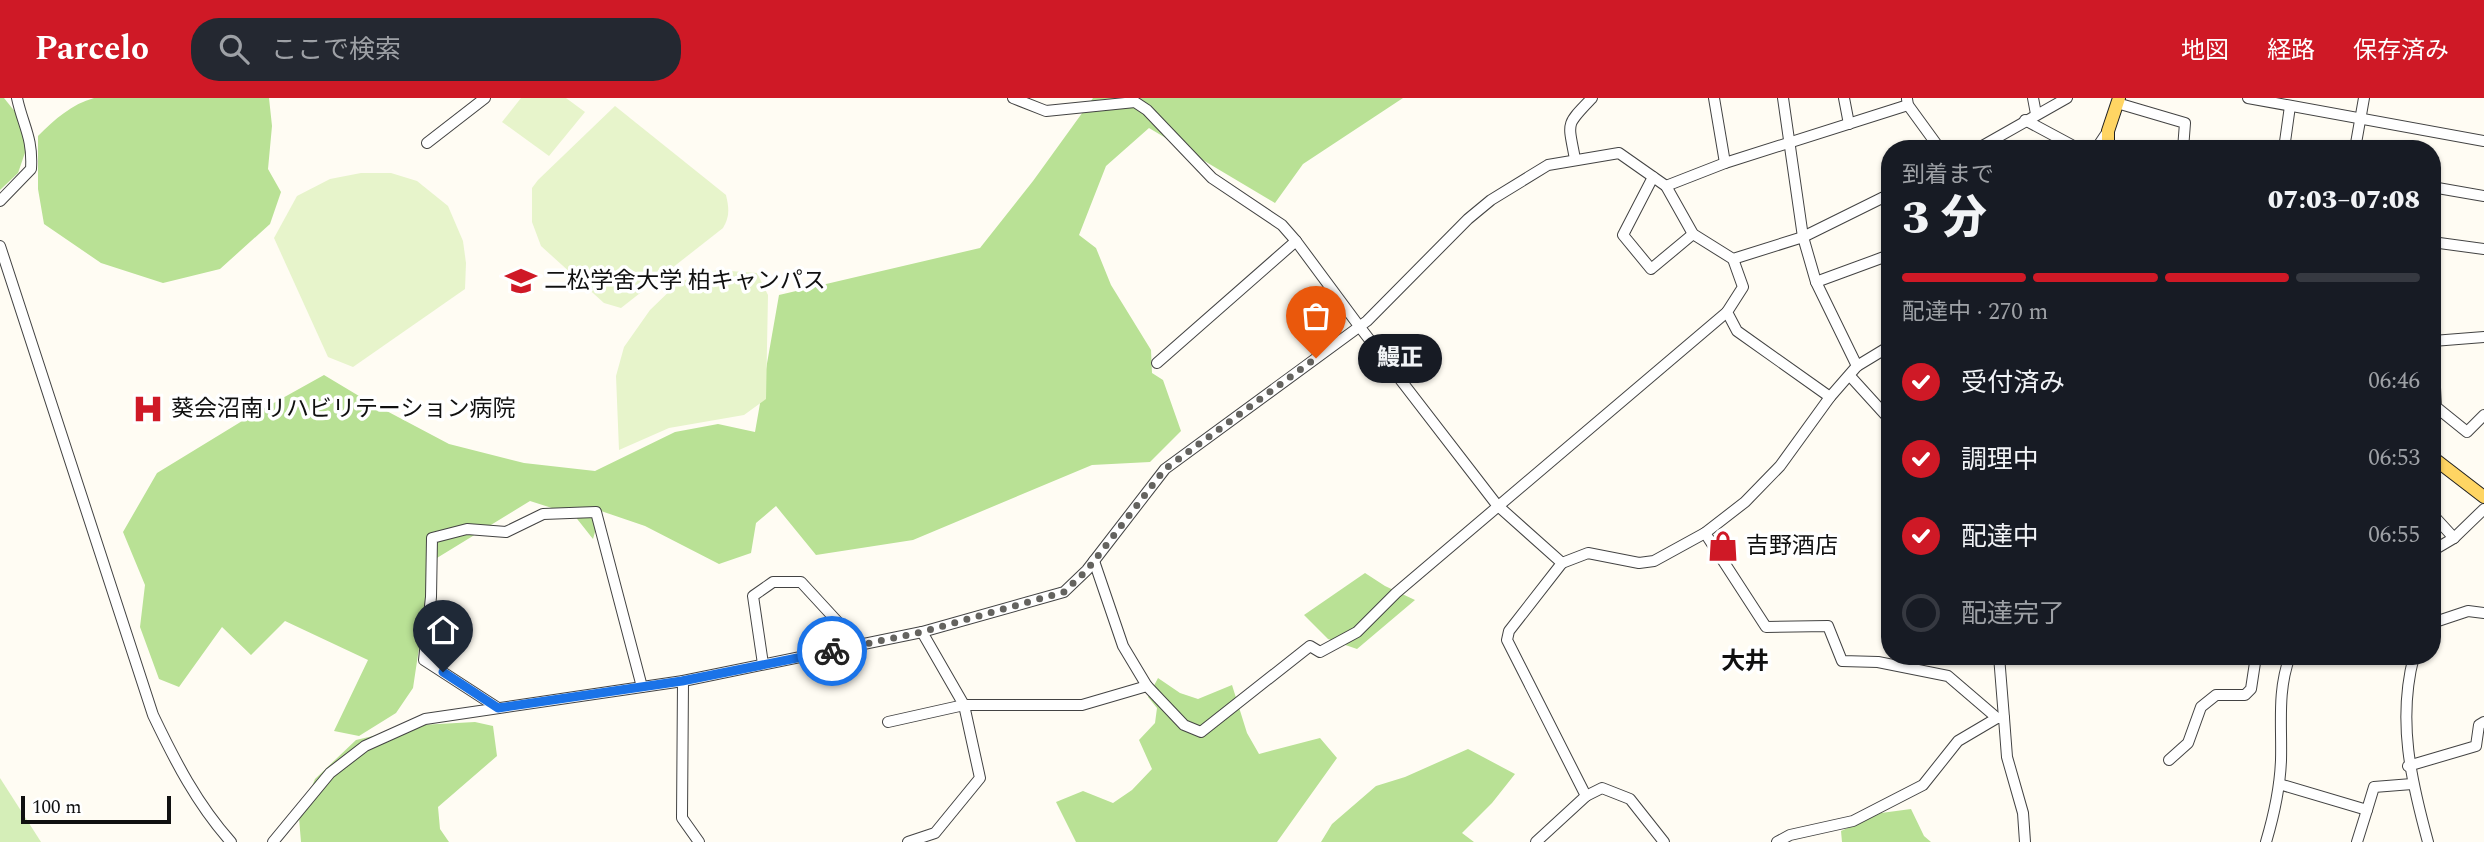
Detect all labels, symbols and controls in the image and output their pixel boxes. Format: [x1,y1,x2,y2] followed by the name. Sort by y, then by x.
[191,18,681,81] search box
[35,24,149,74] text: Parcelo
[215,30,253,68] icon: search
[271,30,401,70] text: ここで検索
[2181,33,2229,69] text: 地図
[2267,33,2315,69] text: 経路
[2353,33,2449,69] text: 保存済み
[1902,158,1994,193] text: 到着まで
[2268,180,2420,220] text: 07:03–07:08
[1902,184,1987,254] text: 3 分
[504,264,538,298] school or university icon: 二松学舍大学 柏キャンパス
[544,264,826,299] place label: 二松学舍大学 柏キャンパス
[1286,286,1346,358] pin
[1902,295,2048,330] text: 配達中 · 270 m
[1297,297,1335,335] icon: bag
[1358,334,1442,382] callout: 鰻正
[1377,341,1423,376] text: 鰻正
[1902,363,1940,401] icon: check
[1961,363,2065,403] text: 受付済み
[2368,364,2420,399] text: 06:46
[131,392,165,426] hospital icon: 葵会沼南リハビリテーション病院
[171,392,516,427] place label: 葵会沼南リハビリテーション病院
[1902,440,1940,478] icon: check
[1961,440,2039,480] text: 調理中
[2368,441,2420,476] text: 06:53
[1902,517,1940,555] icon: check
[1961,517,2039,557] text: 配達中
[2368,518,2420,553] text: 06:55
[1706,529,1740,563] shop icon: 吉野酒店
[1746,529,1838,564] place label: 吉野酒店
[1961,594,2065,634] text: 配達完了
[413,600,473,672] pin
[424,611,462,649] icon: home
[797,616,867,686] courier
[813,632,851,670] icon: bike
[1721,644,1769,680] district label: 大井
[21,793,172,825] scale bar
[32,793,82,822] text: 100 m

